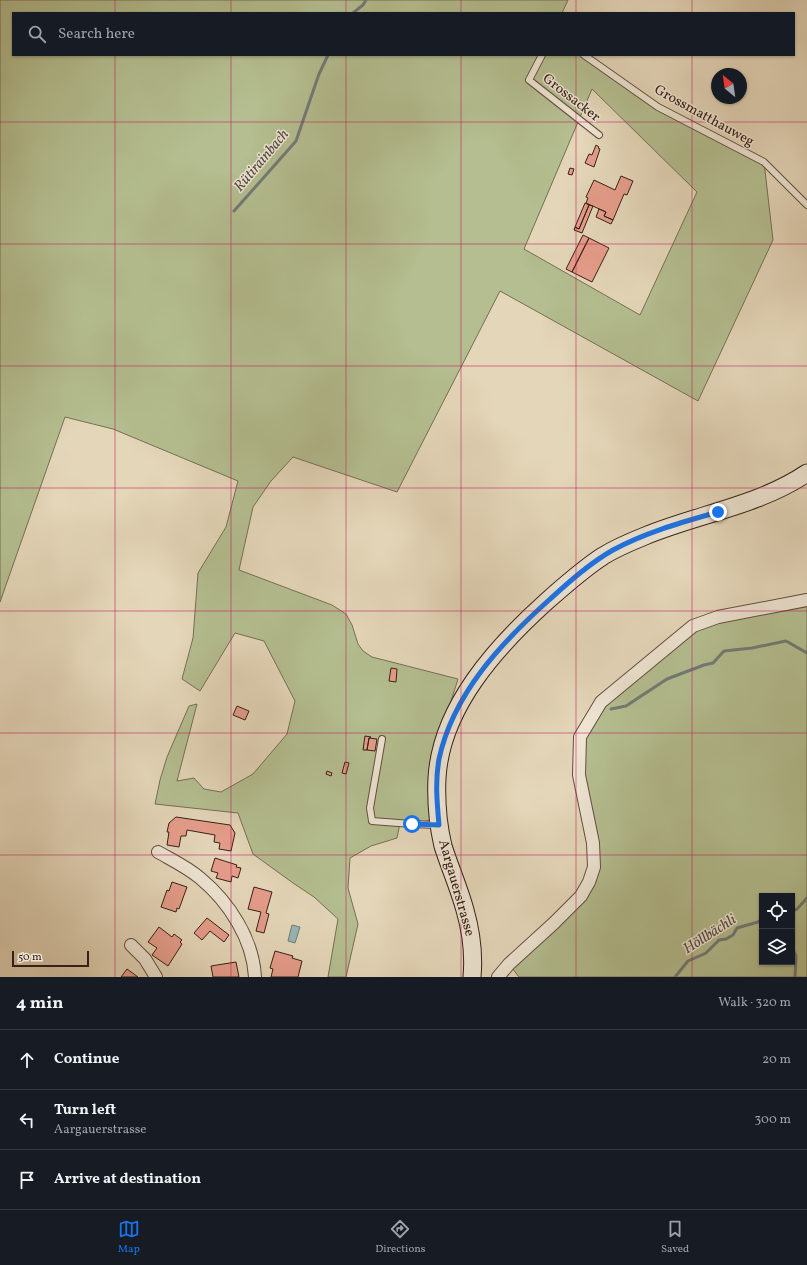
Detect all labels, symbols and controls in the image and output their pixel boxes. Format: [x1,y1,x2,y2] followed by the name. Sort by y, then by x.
[12,12,795,56] search box
[26,23,48,45] icon: search
[58,24,135,45] text: Search here
[711,68,747,104] north arrow
[538,69,604,127] street label: Grossacker
[651,81,757,151] street label: Grossmatthauweg
[230,125,294,197] water label: Rütirainbach
[709,503,727,521] route end
[403,815,421,833] route start
[433,838,479,939] street label: Aargauerstrasse
[759,893,795,965] map controls
[759,893,795,929] button: locate
[679,910,741,960] water label: Höllbächli
[759,929,795,965] button: layers
[12,949,89,968] scale bar
[18,950,42,965] text: 50 m
[16,992,63,1015] text: 4 min
[718,994,791,1012] text: Walk · 320 m
[16,1049,38,1071] icon: ahead
[54,1049,119,1070] text: Continue
[762,1051,791,1069] text: 20 m
[54,1100,116,1121] text: Turn left
[16,1109,38,1131] icon: left
[755,1111,791,1129] text: 300 m
[54,1121,146,1139] text: Aargauerstrasse
[16,1169,38,1191] icon: arrive
[54,1169,201,1190] text: Arrive at destination
[118,1218,140,1257] tab: Map
[375,1218,426,1257] tab: Directions
[661,1218,689,1257] tab: Saved

